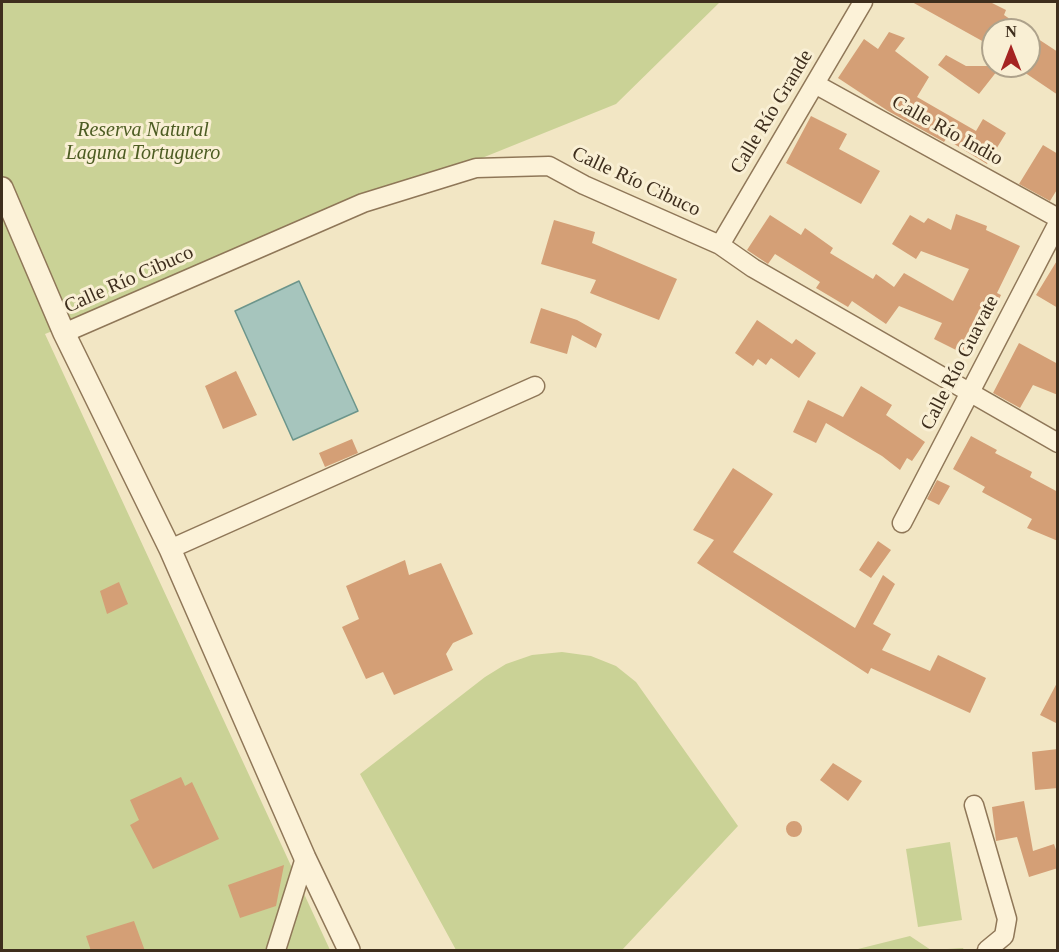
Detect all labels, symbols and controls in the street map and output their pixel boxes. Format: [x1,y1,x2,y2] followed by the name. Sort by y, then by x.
[981,18,1041,78] north arrow
[1005,23,1017,40] text: N
[726,46,818,178] street label: Calle Río Grande
[887,91,1007,171] street label: Calle Río Indio
[66,119,220,166] park label: Reserva Natural Laguna Tortuguero
[568,142,704,222] street label: Calle Río Cibuco
[61,241,197,319] street label: Calle Río Cibuco
[916,292,1004,434] street label: Calle Río Guavate

